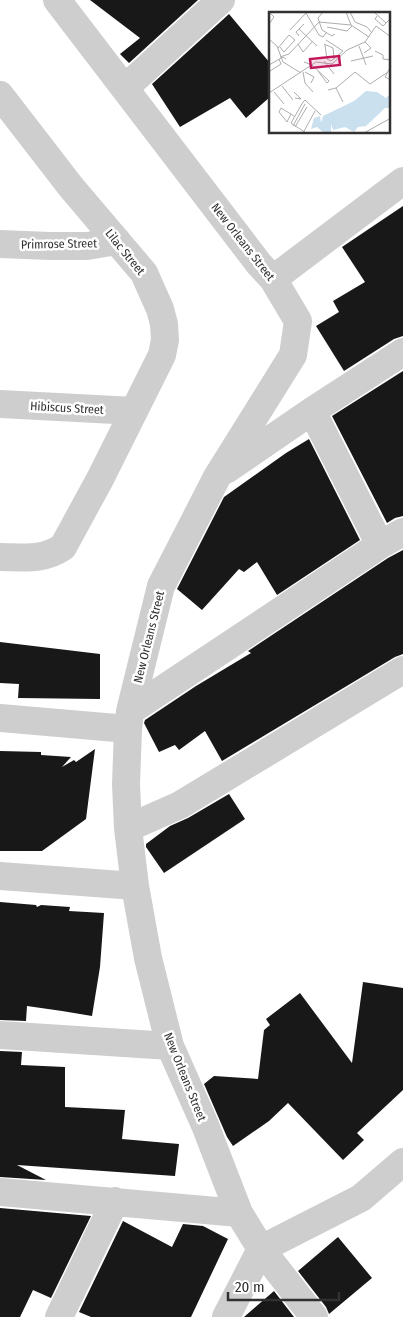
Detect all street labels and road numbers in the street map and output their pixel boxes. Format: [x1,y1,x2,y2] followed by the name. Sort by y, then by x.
[208,201,278,283] street label: New Orleans Street
[102,226,148,278] street label: Lilac Street
[21,236,97,252] street label: Primrose Street
[30,399,104,417] street label: Hibiscus Street
[131,590,167,684] street label: New Orleans Street
[161,1031,209,1123] street label: New Orleans Street

